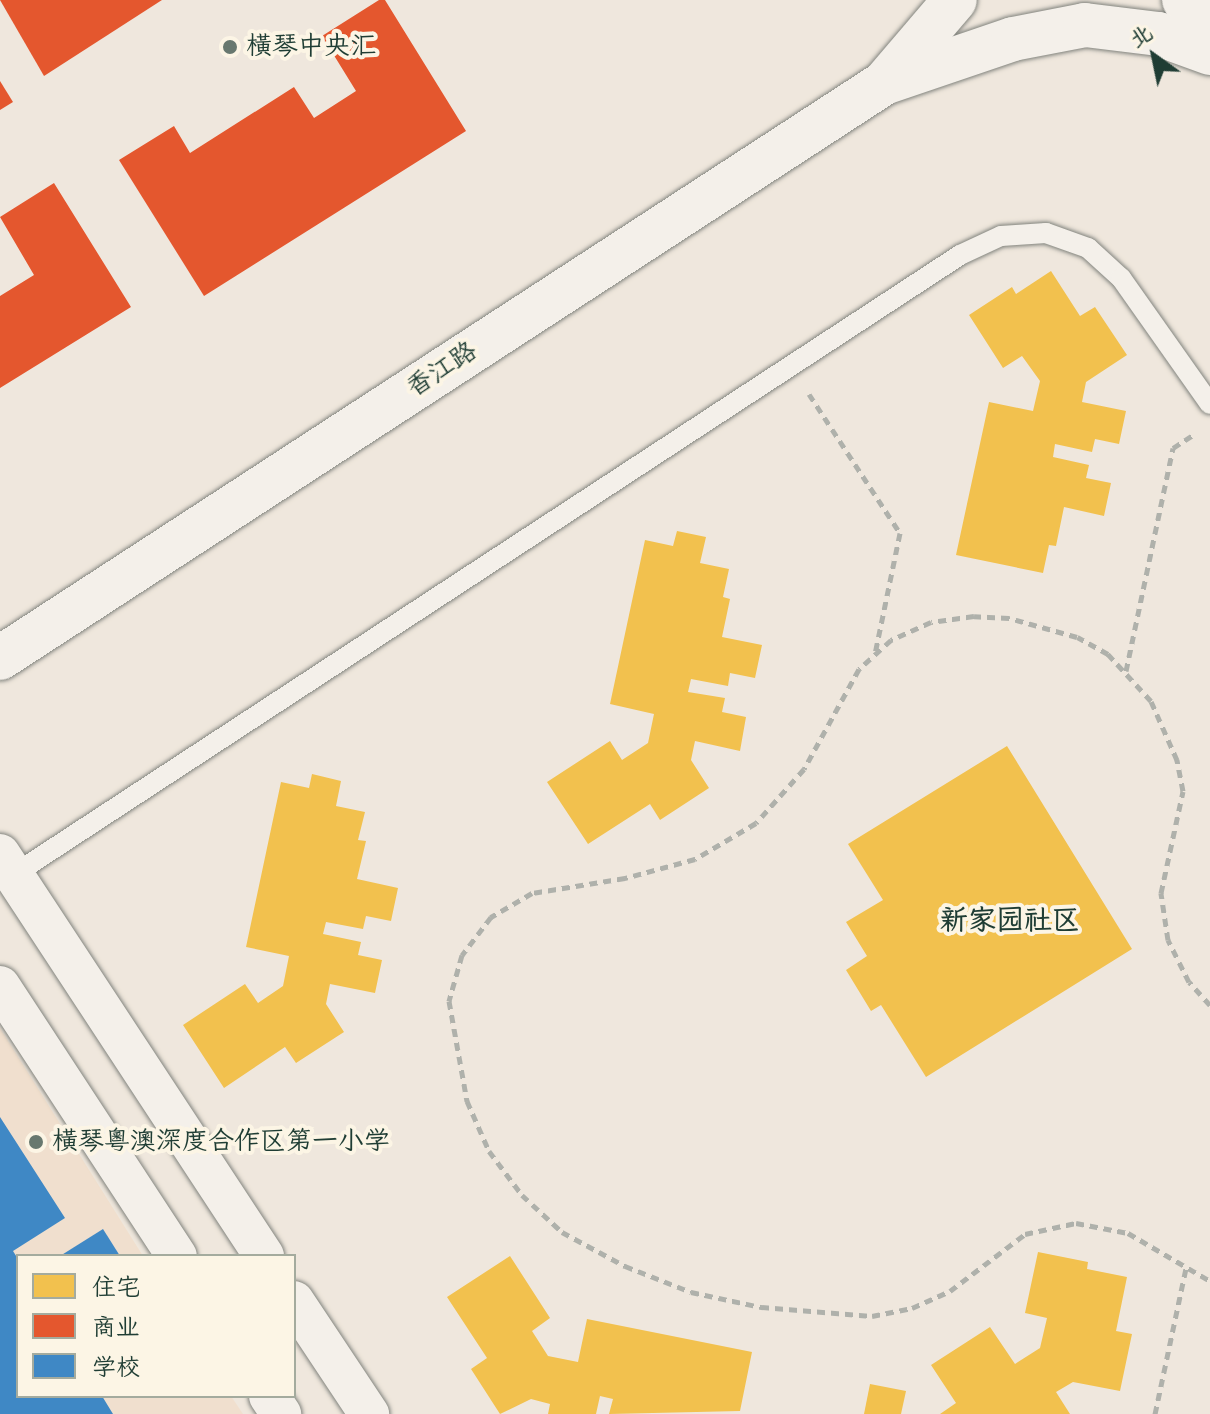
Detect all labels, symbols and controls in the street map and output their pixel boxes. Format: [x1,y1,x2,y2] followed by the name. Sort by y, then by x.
[1114,16,1194,96] north arrow
[1124,18,1158,54] text: 北
[246,31,376,63] place label: 横琴中央汇
[221,38,239,56] marker: 横琴中央汇
[401,336,483,404] street label: 香江路
[940,904,1080,938] district label: 新家园社区
[52,1126,390,1158] place label: 横琴粤澳深度合作区第一小学
[27,1133,45,1151] marker: 横琴粤澳深度合作区第一小学
[16,1254,296,1398] legend
[92,1273,140,1302] text: 住宅
[92,1313,140,1342] text: 商业
[92,1353,140,1382] text: 学校

